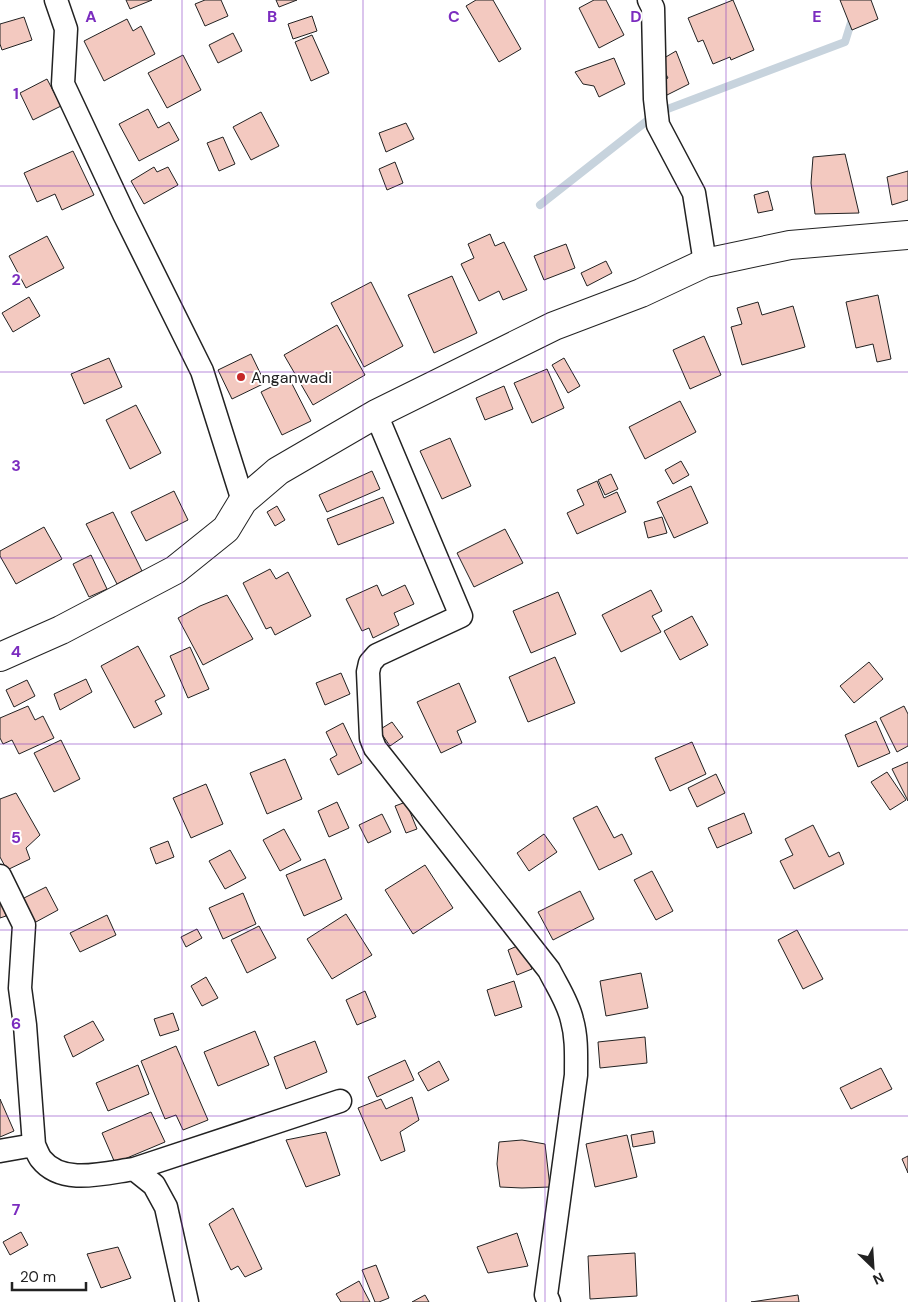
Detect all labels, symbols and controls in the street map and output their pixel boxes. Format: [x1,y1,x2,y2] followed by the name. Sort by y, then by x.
[85,6,97,27] text: A
[267,6,277,27] text: B
[448,6,460,27] text: C
[630,6,642,27] text: D
[812,6,822,27] text: E
[13,83,19,104] text: 1
[11,269,21,290] text: 2
[251,367,332,388] place label: Anganwadi
[235,371,247,383] marker: Anganwadi
[11,455,21,476] text: 3
[11,641,21,662] text: 4
[11,827,21,848] text: 5
[11,1013,21,1034] text: 6
[12,1199,21,1220] text: 7
[848,1242,898,1292] north arrow
[12,1260,86,1292] scale bar
[20,1267,56,1287] text: 20 m
[870,1268,887,1289] text: N

